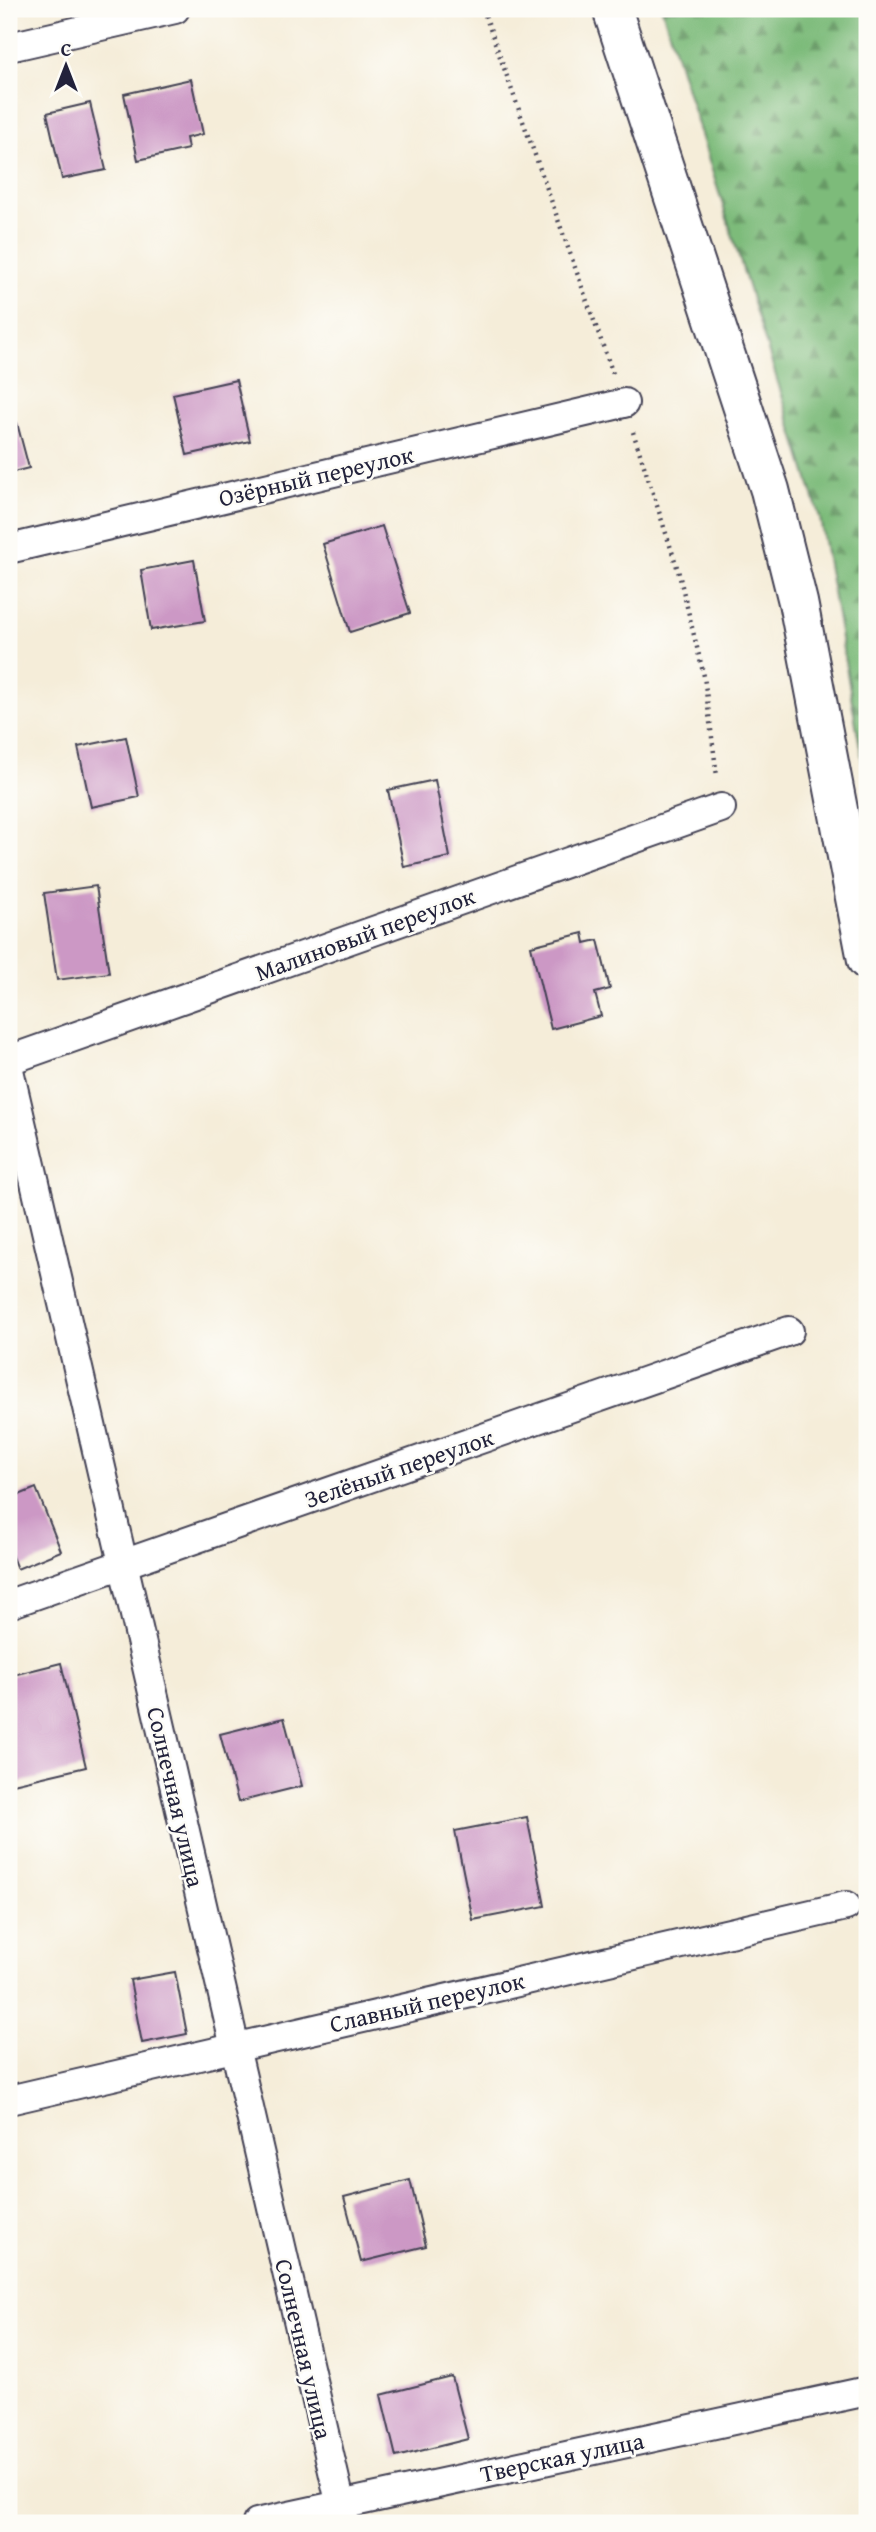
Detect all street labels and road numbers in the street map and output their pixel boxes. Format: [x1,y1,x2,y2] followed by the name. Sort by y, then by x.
[215,436,417,515] street label: Озёрный переулок
[250,878,480,990] street label: Малиновый переулок
[300,1419,499,1517] street label: Зелёный переулок
[138,1703,214,1891] street label: Солнечная улица
[326,1962,528,2041] street label: Славный переулок
[266,2255,342,2443] street label: Солнечная улица
[477,2422,647,2491] street label: Тверская улица

